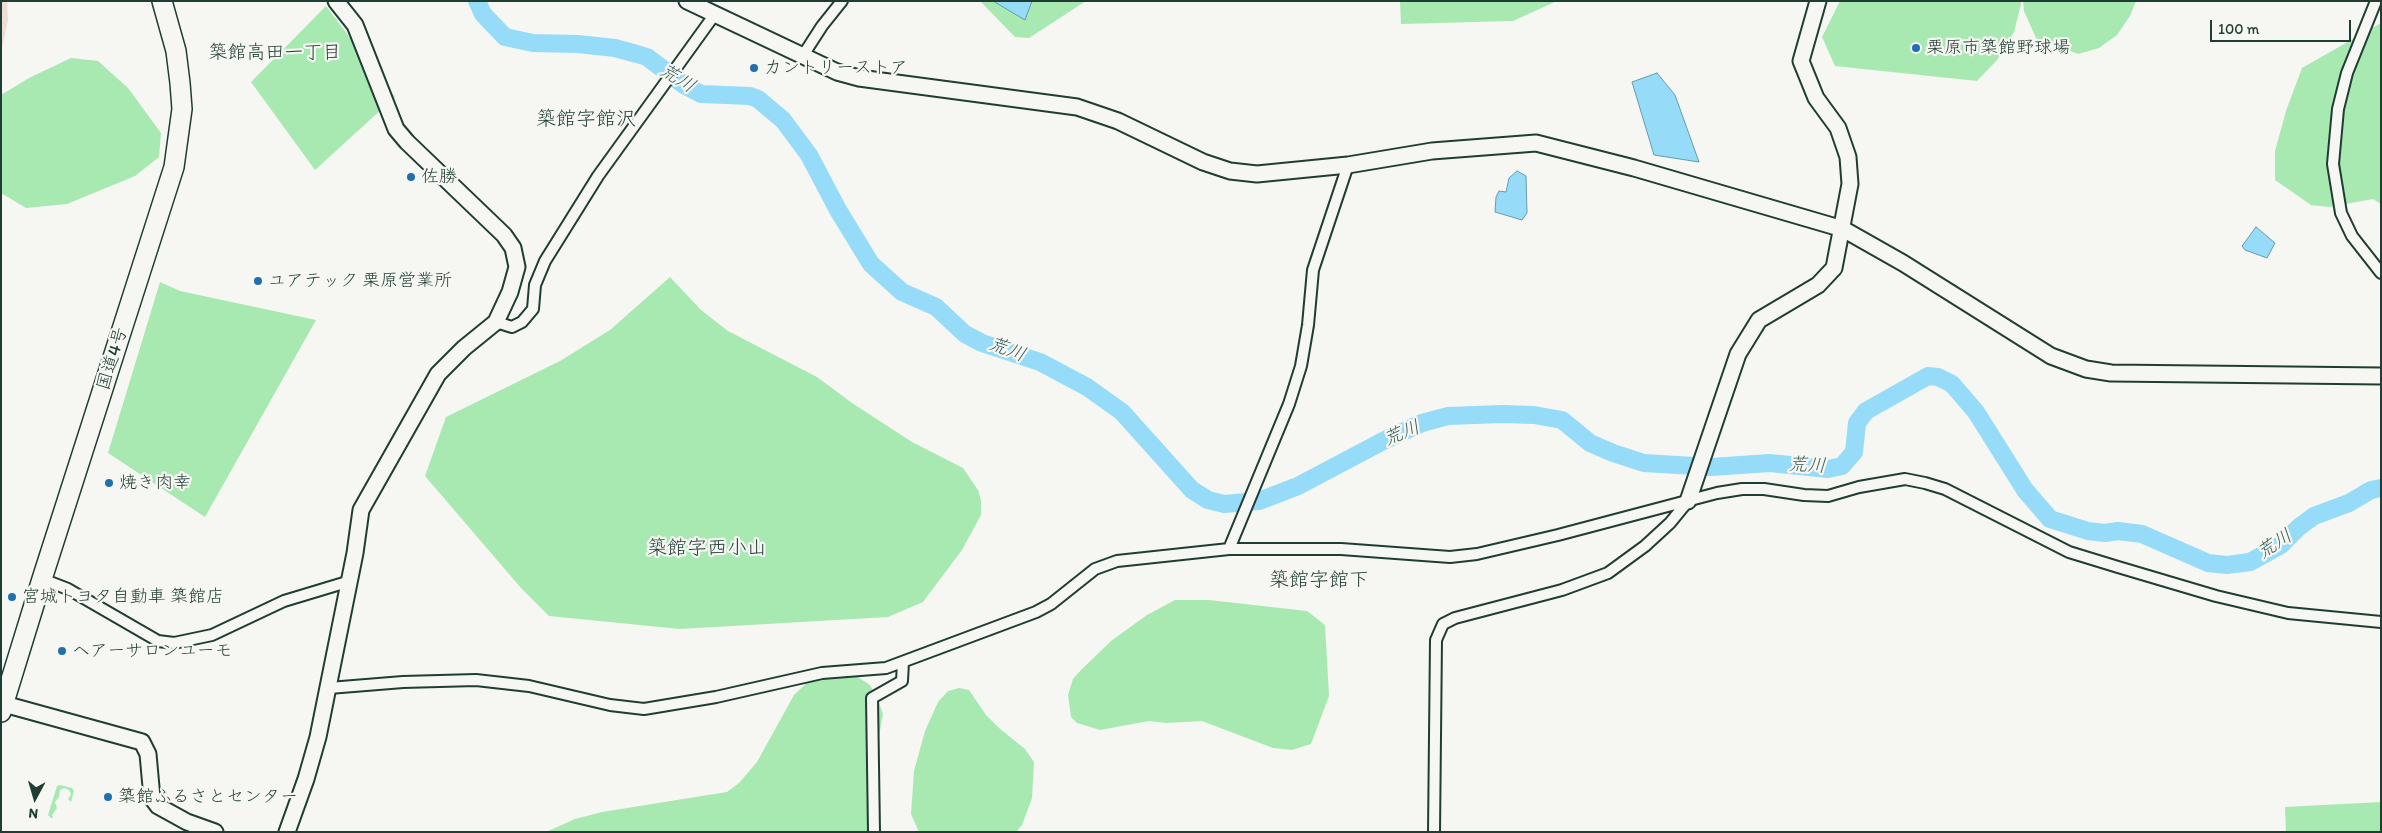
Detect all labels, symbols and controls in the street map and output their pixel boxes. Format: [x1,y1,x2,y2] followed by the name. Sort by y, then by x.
[2212,10,2353,42] scale bar
[2218,20,2259,38] text: 100 m
[1926,37,2070,59] place label: 栗原市築館野球場
[209,42,341,64] district label: 築館高田一丁目
[1910,42,1922,54] marker: 栗原市築館野球場
[764,57,908,79] place label: カントリーストア
[655,59,699,99] water label: 荒川
[748,62,760,74] marker: カントリーストア
[536,108,636,132] district label: 築館字館沢
[421,166,457,188] place label: 佐勝
[405,171,417,183] marker: 佐勝
[268,270,452,292] place label: ユアテック 栗原営業所
[252,275,264,287] marker: ユアテック 栗原営業所
[93,325,133,393] street label: 国道4号
[985,333,1029,367] water label: 荒川
[1380,416,1424,452] water label: 荒川
[1787,454,1827,478] water label: 荒川
[119,472,191,494] place label: 焼き肉幸
[103,477,115,489] marker: 焼き肉幸
[2253,525,2297,565] water label: 荒川
[647,537,767,561] district label: 築館字西小山
[1269,569,1369,593] district label: 築館字館下
[22,586,224,608] place label: 宮城トヨタ自動車 築館店
[6,591,18,603] marker: 宮城トヨタ自動車 築館店
[72,640,233,662] place label: ヘアーサロンユーモ
[56,645,68,657] marker: ヘアーサロンユーモ
[10,773,60,823] north arrow
[118,786,298,808] place label: 築館ふるさとセンター
[102,791,114,803] marker: 築館ふるさとセンター
[28,804,39,822] text: N

